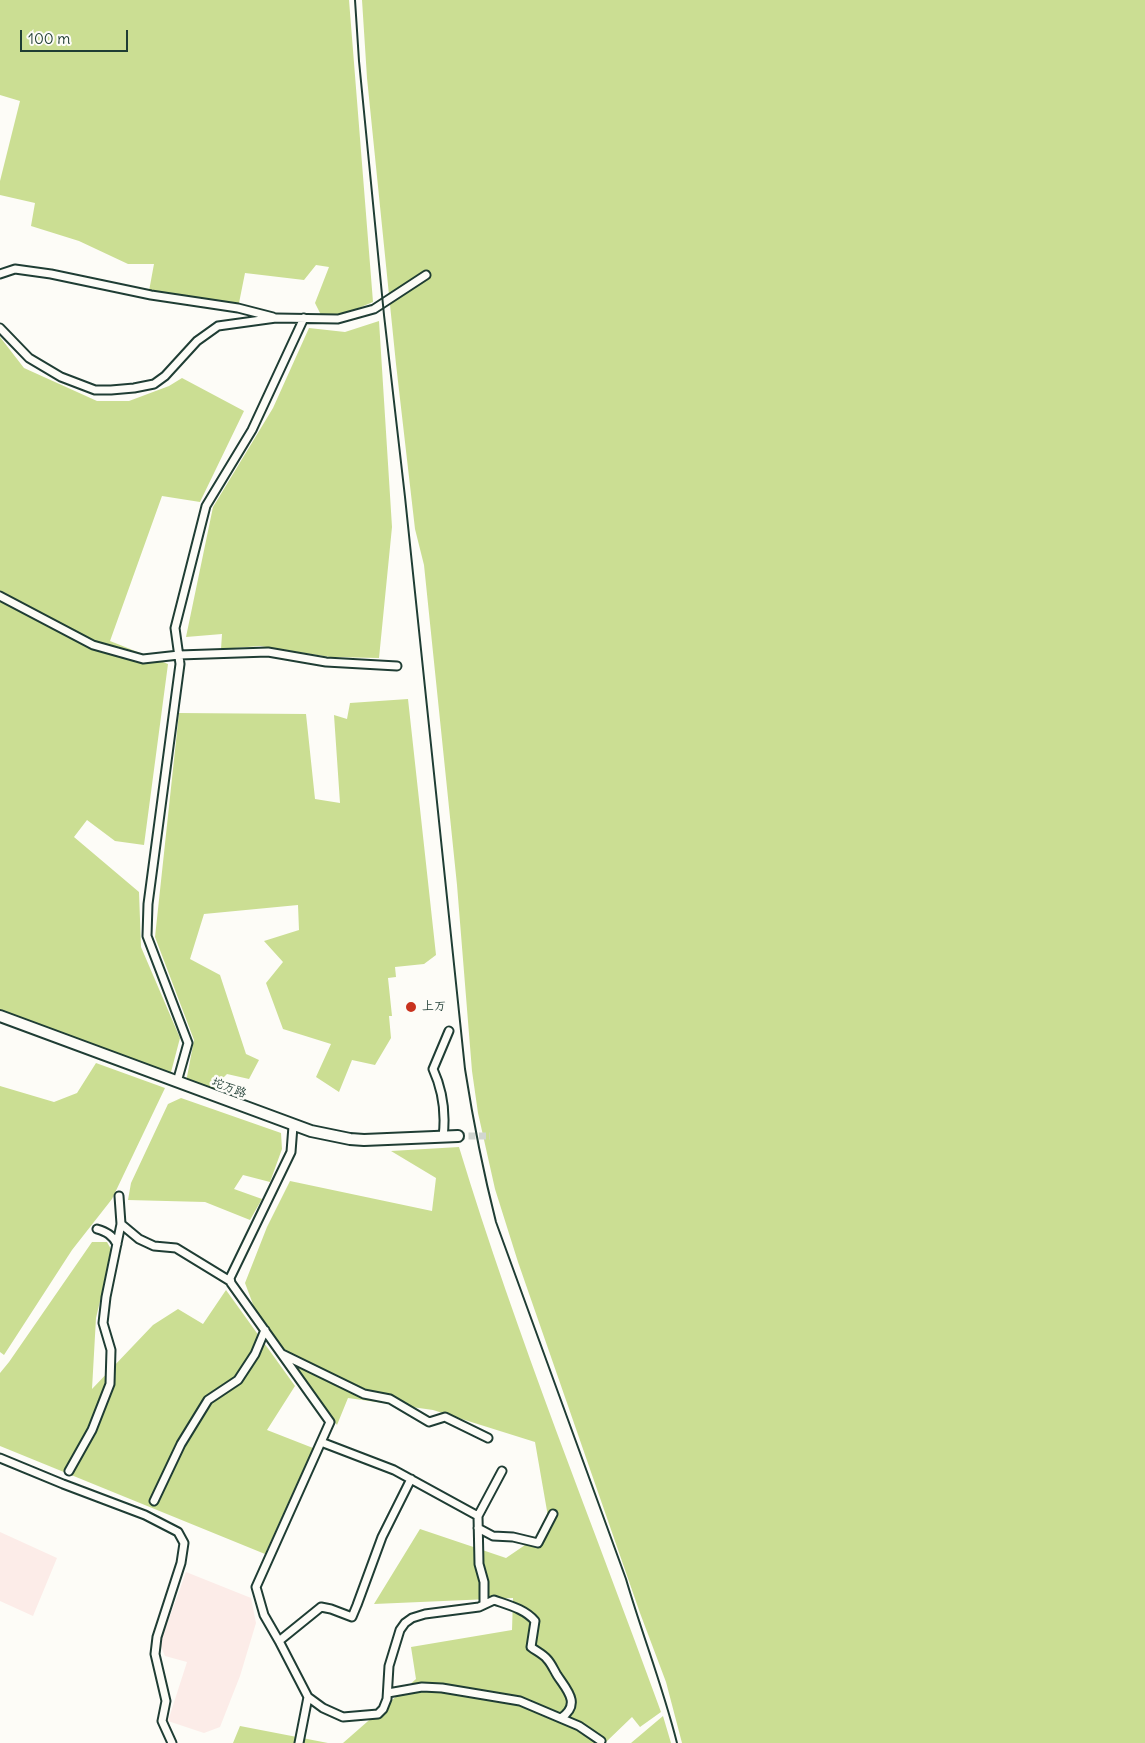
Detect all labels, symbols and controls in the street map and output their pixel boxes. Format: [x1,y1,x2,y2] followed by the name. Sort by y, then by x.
[22,20,130,52] scale bar
[28,29,70,48] text: 100 m
[404,1000,418,1014] marker: 上万
[422,1000,446,1014] place label: 上万
[210,1075,248,1101] street label: 坨万路

